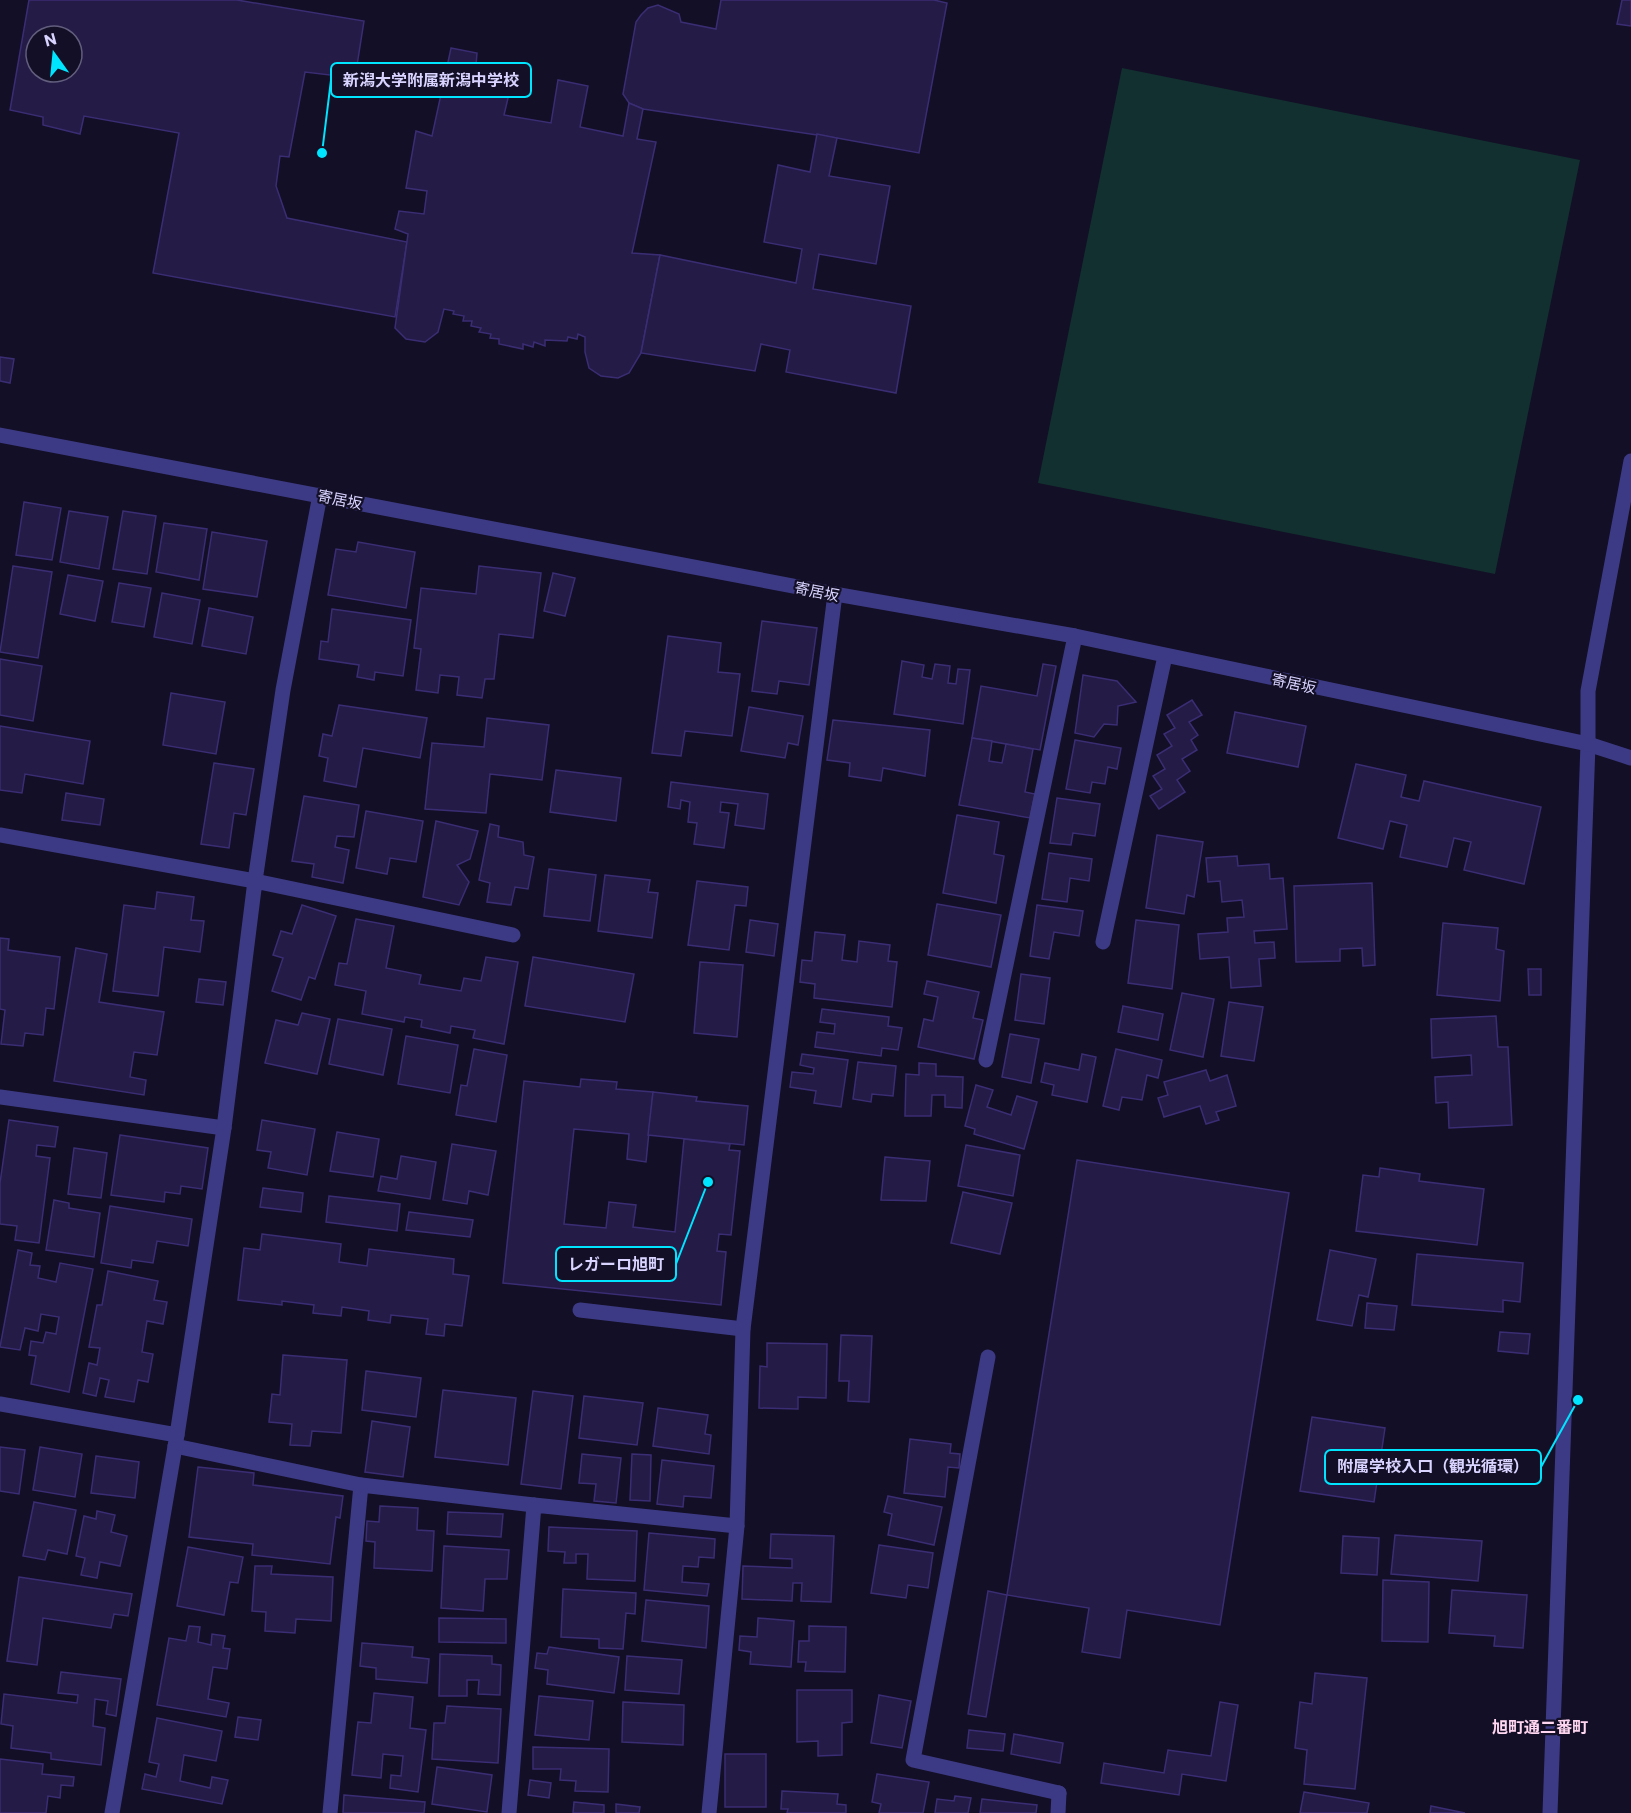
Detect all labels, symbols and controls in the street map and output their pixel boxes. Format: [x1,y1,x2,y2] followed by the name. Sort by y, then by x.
[24,24,84,84] north arrow
[42,28,58,50] text: N
[331,63,531,97] callout: 新潟大学附属新潟中学校
[343,70,519,89] text: 新潟大学附属新潟中学校
[316,486,364,512] street label: 寄居坂
[793,578,841,604] street label: 寄居坂
[1270,670,1318,696] street label: 寄居坂
[556,1247,676,1281] callout: レガーロ旭町
[568,1254,664,1273] text: レガーロ旭町
[1325,1450,1541,1484] callout: 附属学校入口（観光循環）
[1337,1456,1529,1475] text: 附属学校入口（観光循環）
[1492,1717,1588,1736] district label: 旭町通二番町

